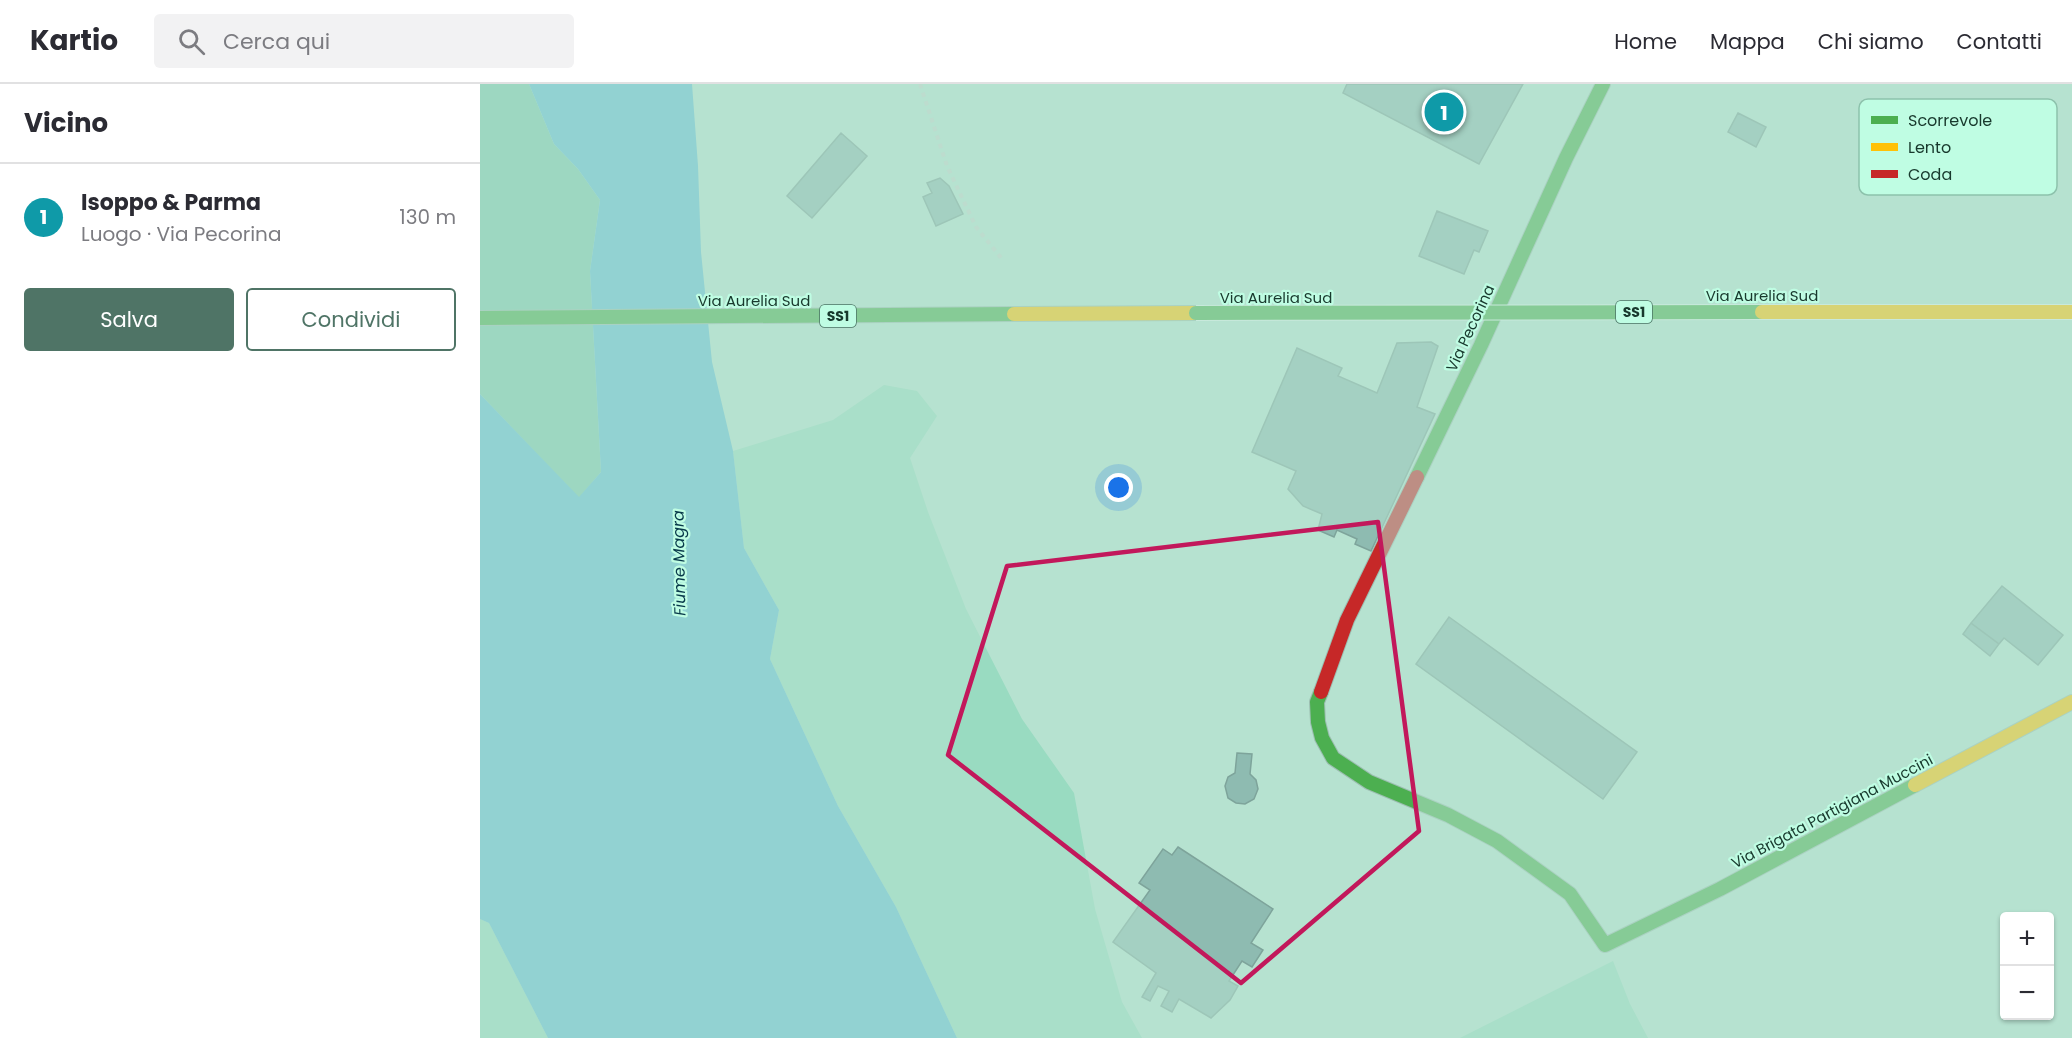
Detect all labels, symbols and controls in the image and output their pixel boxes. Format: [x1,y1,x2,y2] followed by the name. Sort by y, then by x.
[154,14,574,68] search box
[30,21,118,60] text: Kartio
[175,25,208,58] icon: search
[223,26,330,57] text: Cerca qui
[1614,27,1677,56] text: Home
[1710,27,1785,56] text: Mappa
[1818,27,1924,56] text: Chi siamo
[1957,27,2042,56] text: Contatti
[1424,90,1464,135] pin: 1
[1859,99,2057,195] legend
[24,105,108,141] text: Vicino
[1908,109,1992,132] text: Scorrevole
[1908,136,1951,159] text: Lento
[1908,163,1952,186] text: Coda
[81,187,261,218] text: Isoppo & Parma
[40,203,47,231] text: 1
[399,203,456,231] text: 130 m
[81,220,281,248] text: Luogo · Via Pecorina
[1441,281,1499,375] street label: Via Pecorina
[1706,285,1818,306] street label: Via Aurelia Sud
[1220,287,1332,308] street label: Via Aurelia Sud
[24,288,234,351] button: Salva
[246,288,456,351] button: Condividi
[698,290,810,311] street label: Via Aurelia Sud
[1616,301,1652,323] road number: SS1
[820,305,856,327] road number: SS1
[1104,473,1133,502] your location
[667,510,691,616] water label: Fiume Magra
[1728,749,1936,873] street label: Via Brigata Partigiana Muccini
[2000,912,2054,1020] map controls
[2000,912,2054,966] button: +
[2000,966,2054,1020] button: −

